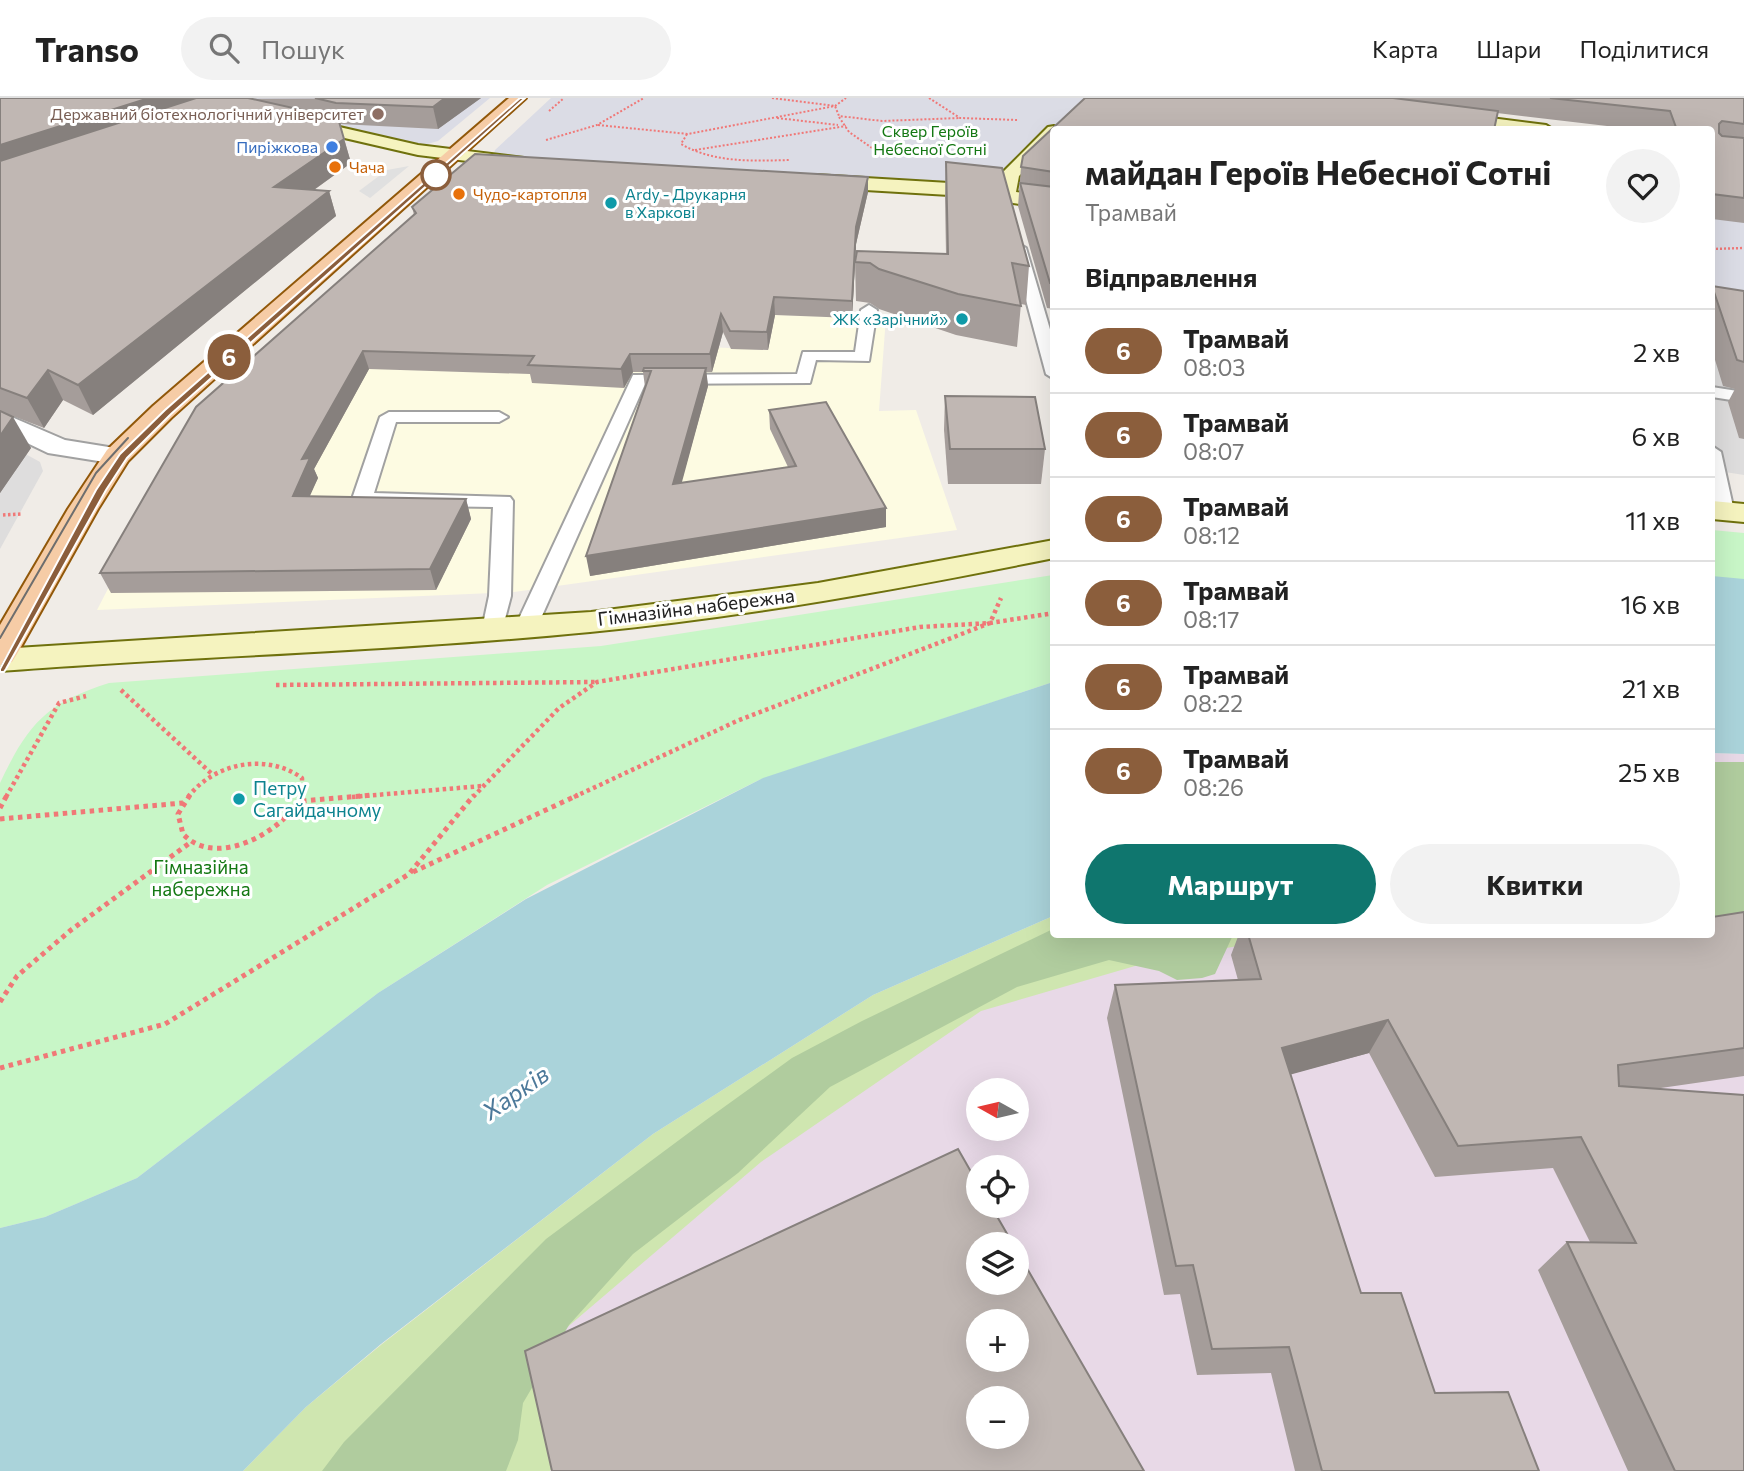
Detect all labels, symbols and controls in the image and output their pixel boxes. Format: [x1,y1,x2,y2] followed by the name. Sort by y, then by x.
[181,17,671,80] search box
[35,28,139,69] text: Transo
[205,29,243,67] icon: search
[261,33,345,64] text: Пошук
[1372,34,1438,63] text: Карта
[1476,34,1542,63] text: Шари
[1580,34,1709,63] text: Поділитися
[51,104,364,123] place label: Державний біотехнологічний університет
[370,106,386,122] marker: Державний біотехнологічний університет
[873,121,987,158] park label: Сквер Героїв Небесної Сотні
[236,137,318,156] place label: Пиріжкова
[324,139,340,155] marker: Пиріжкова
[1606,149,1680,223] button: heart
[1085,151,1552,192] text: майдан Героїв Небесної Сотні
[349,157,385,176] place label: Чача
[327,159,343,175] marker: Чача
[421,160,451,190] unlabelled marker
[473,184,587,203] place label: Чудо-картопля
[625,184,746,221] place label: Ardy - Друкарня в Харкові
[451,186,467,202] marker: Чудо-картопля
[603,195,619,211] marker: Ardy - Друкарня в Харкові
[1085,198,1177,226] text: Трамвай
[1085,261,1257,292] text: Відправлення
[833,309,948,328] place label: ЖК «Зарічний»
[954,311,970,327] marker: ЖК «Зарічний»
[1183,322,1289,353] text: Трамвай
[206,334,252,380] line badge: 6
[1116,336,1131,365] text: 6
[1633,336,1680,367] text: 2 хв
[222,342,236,371] text: 6
[1183,353,1245,381] text: 08:03
[1183,406,1289,437] text: Трамвай
[1116,420,1131,449] text: 6
[1632,420,1680,451] text: 6 хв
[1183,437,1244,465] text: 08:07
[1183,490,1289,521] text: Трамвай
[1116,504,1131,533] text: 6
[1625,504,1680,535] text: 11 хв
[1183,521,1240,549] text: 08:12
[1183,574,1289,605] text: Трамвай
[596,583,796,630] street label: Гімназійна набережна
[1116,588,1131,617] text: 6
[1620,588,1680,619] text: 16 хв
[1183,605,1239,633] text: 08:17
[1183,658,1289,689] text: Трамвай
[1116,672,1131,701] text: 6
[1622,672,1680,703] text: 21 хв
[1183,689,1243,717] text: 08:22
[1183,742,1289,773] text: Трамвай
[1116,756,1131,785] text: 6
[1618,756,1680,787] text: 25 хв
[1183,773,1244,801] text: 08:26
[253,776,382,821] place label: Петру Сагайдачному
[231,791,247,807] marker: Петру Сагайдачному
[1085,844,1376,924] button: Маршрут
[1390,844,1680,924] button: Квитки
[151,855,251,900] park label: Гімназійна набережна
[475,1058,554,1126] water label: Харків
[966,1078,1029,1141] north arrow
[966,1078,1029,1449] map controls
[966,1155,1029,1218] button: locate
[966,1232,1029,1295] button: layers
[966,1309,1029,1372] button: +
[966,1386,1029,1449] button: −

